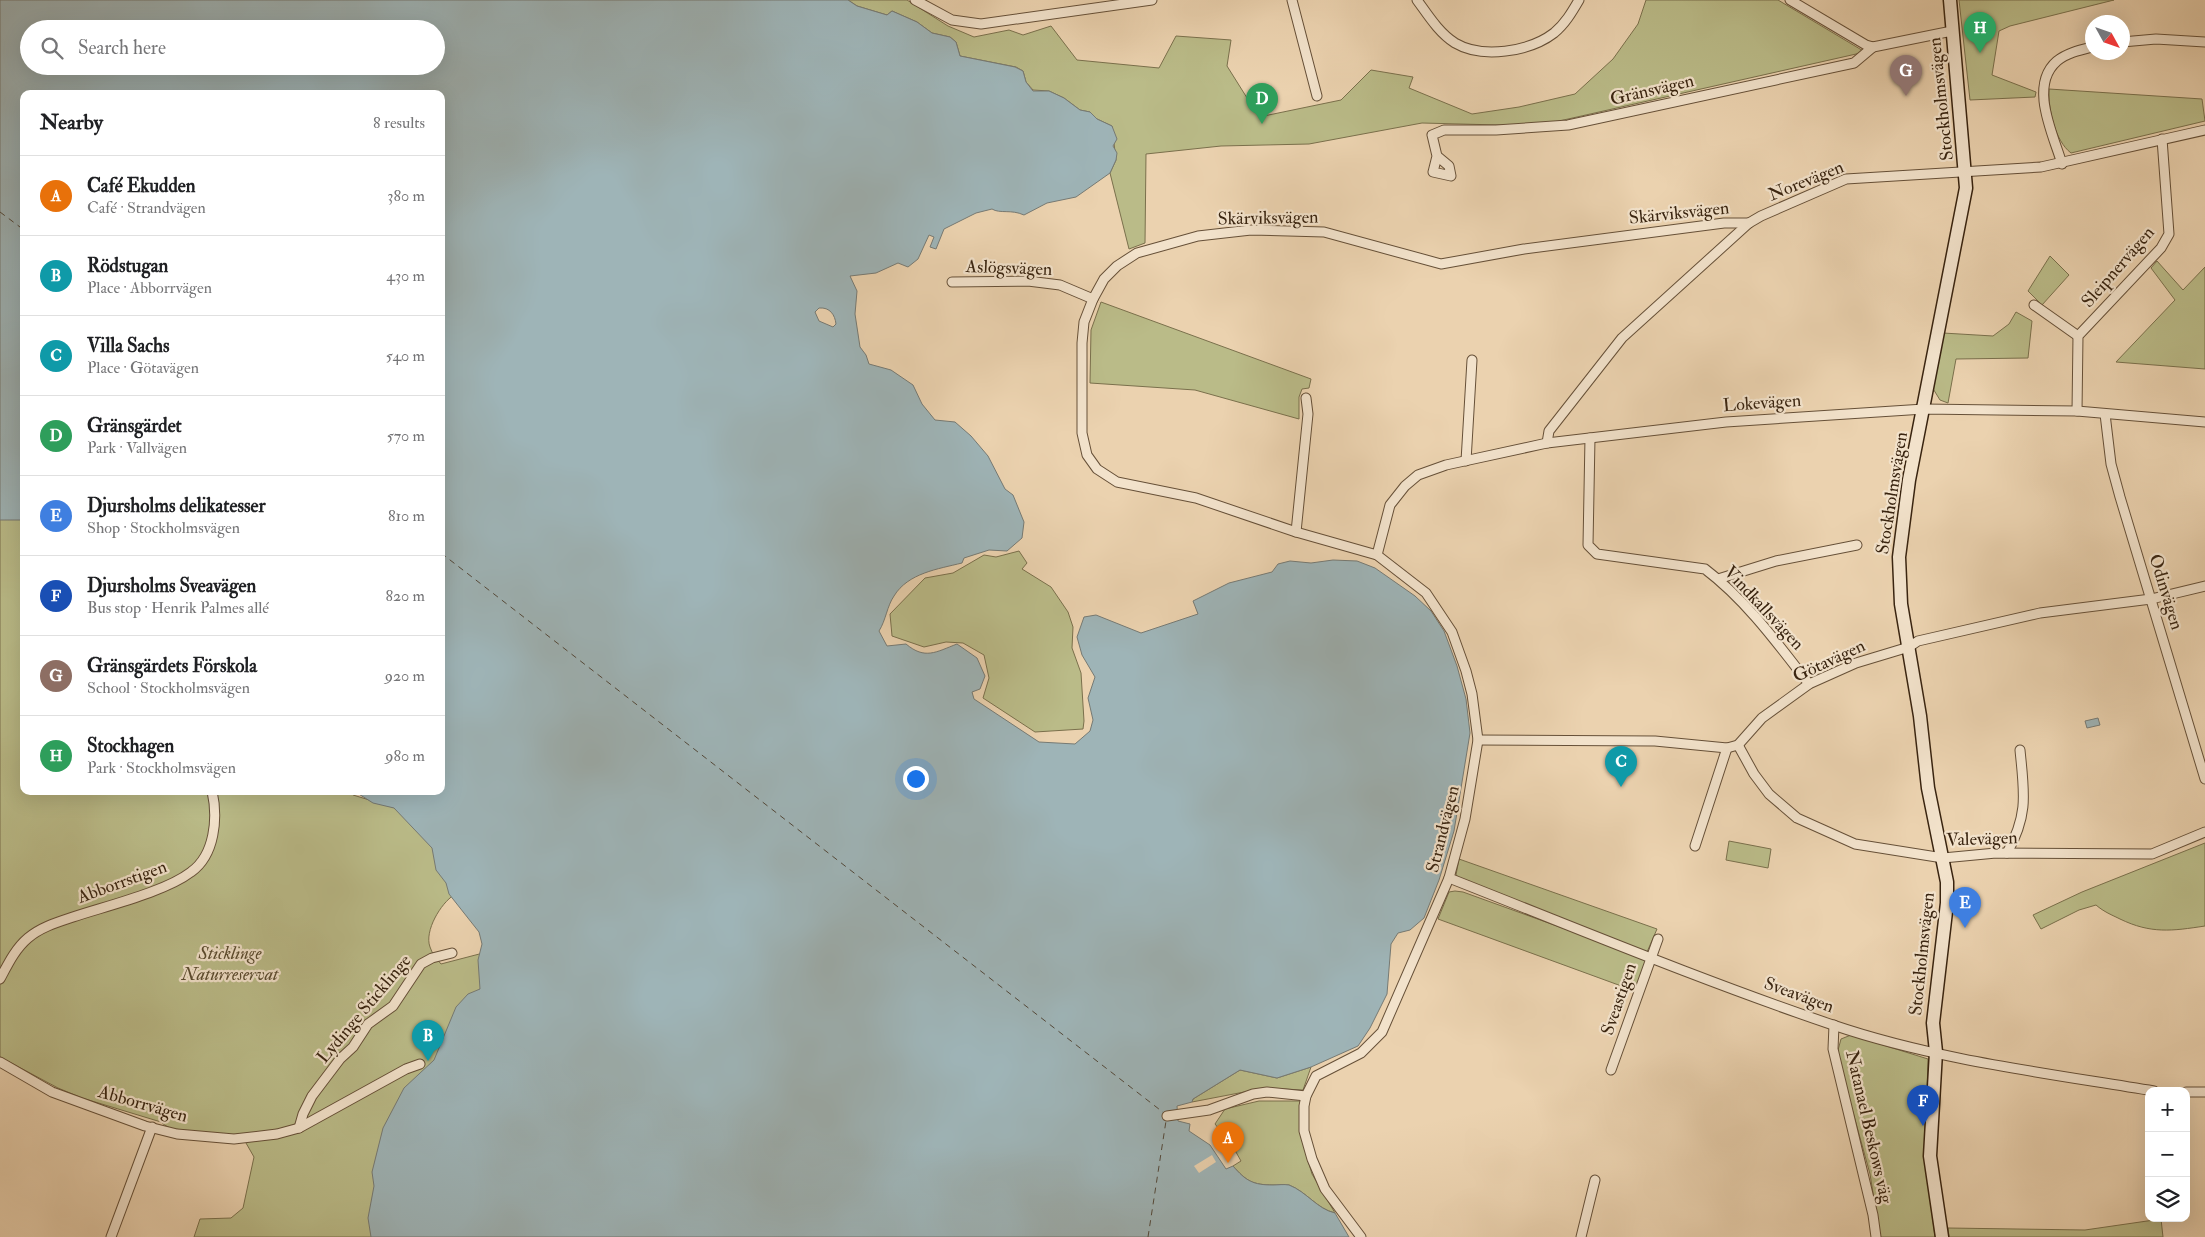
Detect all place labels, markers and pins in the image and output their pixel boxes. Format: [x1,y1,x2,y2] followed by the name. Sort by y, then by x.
[1964,12,1996,53] pin: H
[1890,55,1922,96] pin: G
[1246,83,1278,124] pin: D
[1605,746,1637,787] pin: C
[1949,887,1981,928] pin: E
[412,1020,444,1061] pin: B
[1907,1085,1939,1126] pin: F
[1212,1122,1244,1163] pin: A

